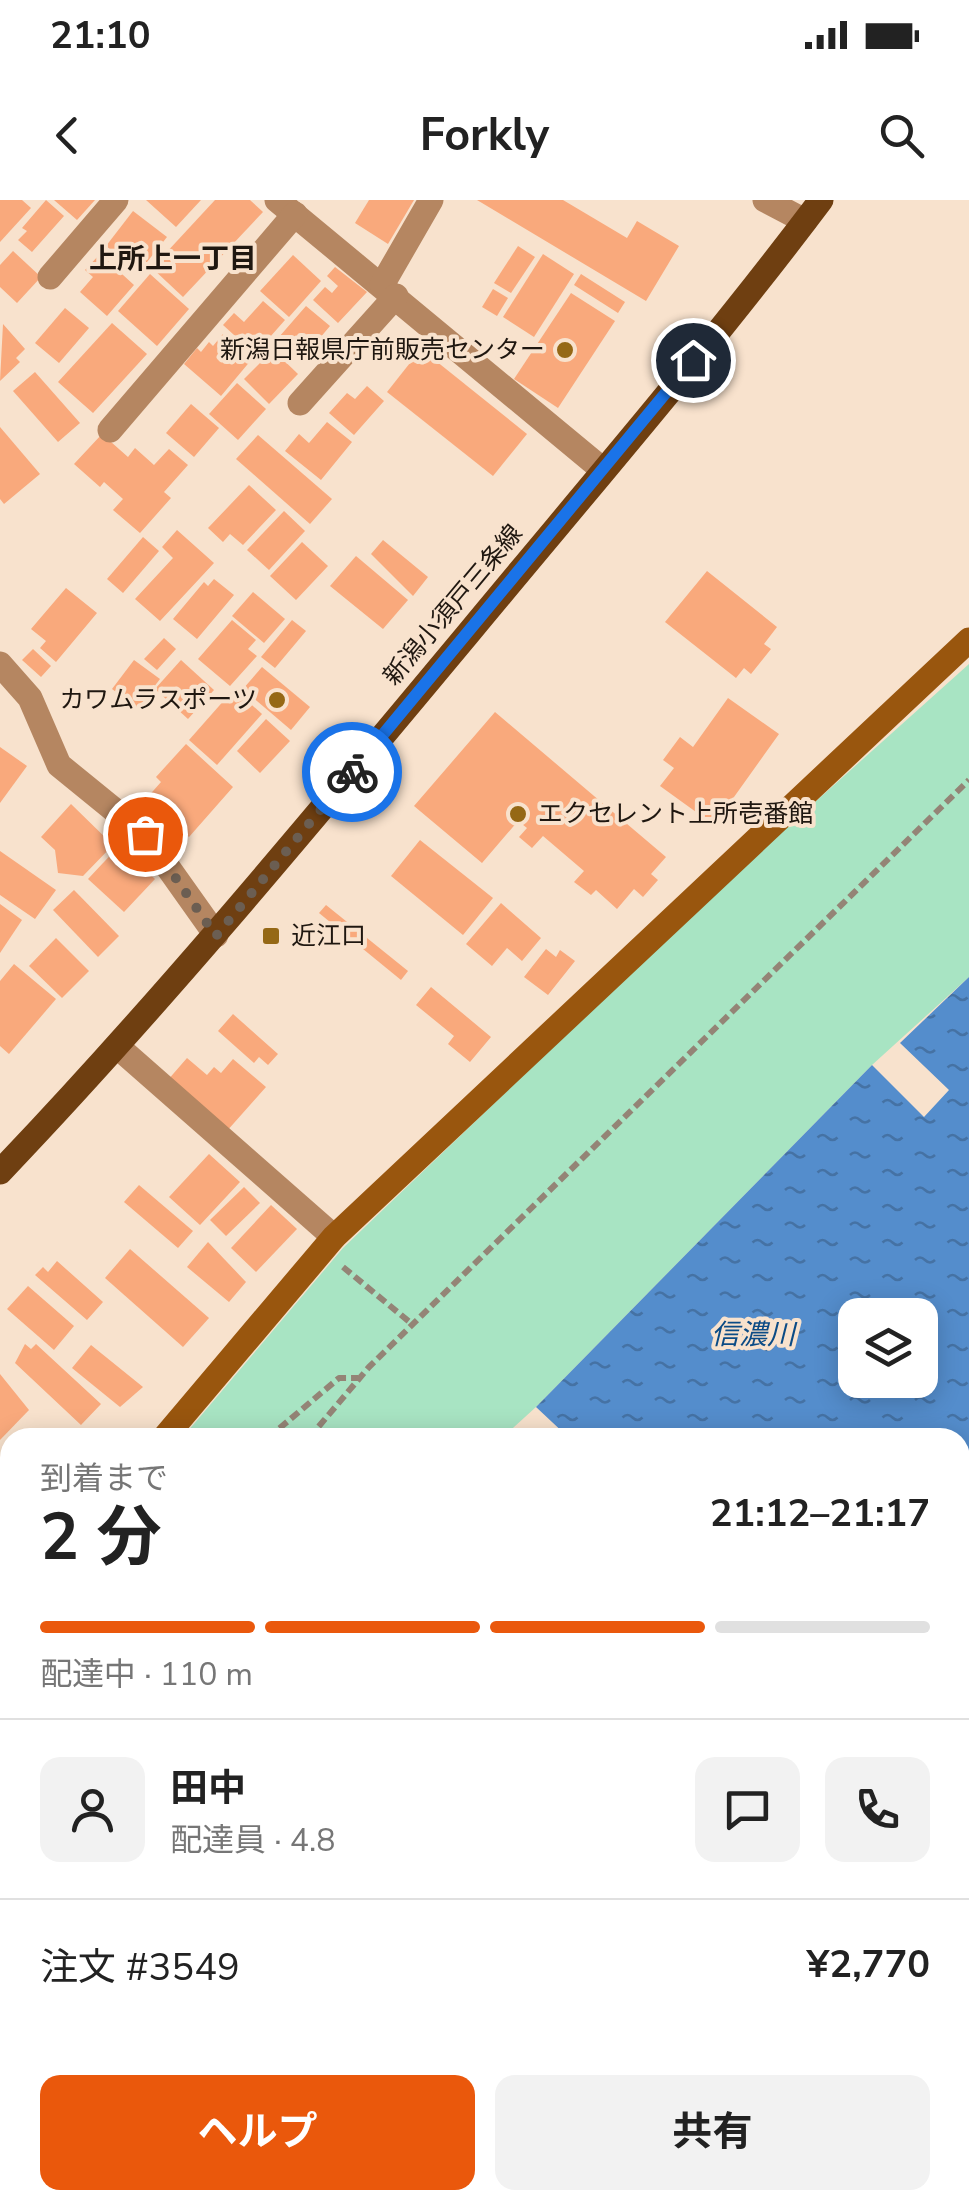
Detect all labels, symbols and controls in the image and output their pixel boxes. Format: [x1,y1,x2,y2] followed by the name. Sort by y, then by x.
[50,10,151,61] text: 21:10
[420,105,549,166] text: Forkly
[40,108,95,163] icon: back
[874,108,929,163] icon: search
[89,240,257,278] district label: 上所上一丁目
[651,318,736,403] pin
[220,333,545,367] place label: 新潟日報県庁前販売センター
[666,333,721,388] icon: home
[554,339,576,361] marker: 新潟日報県庁前販売センター
[376,517,530,693] street label: 新潟小須戸三条線
[59,683,257,717] place label: カワムラスポーツ
[266,689,288,711] marker: カワムラスポーツ
[302,722,402,822] courier
[325,745,380,800] icon: bike
[103,792,188,877] pin
[538,797,813,831] place label: エクセレント上所壱番館
[507,803,529,825] marker: エクセレント上所壱番館
[118,807,173,862] icon: bag
[291,919,366,953] place label: 近江口
[260,925,282,947] marker: 近江口
[838,1298,938,1398] map controls
[838,1298,938,1398] button: layers
[711,1316,798,1354] water label: 信濃川
[40,1457,168,1500] text: 到着まで
[710,1488,930,1539] text: 21:12–21:17
[40,1493,162,1582] text: 2 分
[40,1653,253,1696] text: 配達中 · 110 m
[40,1757,145,1862] button: person
[695,1757,800,1862] button: chat
[825,1757,930,1862] button: phone
[170,1763,246,1814] text: 田中
[170,1819,335,1862] text: 配達員 · 4.8
[807,1939,930,1990] text: ¥2,770
[40,1942,240,1993] text: 注文 #3549
[40,2075,475,2190] button: ヘルプ
[495,2075,930,2190] button: 共有

